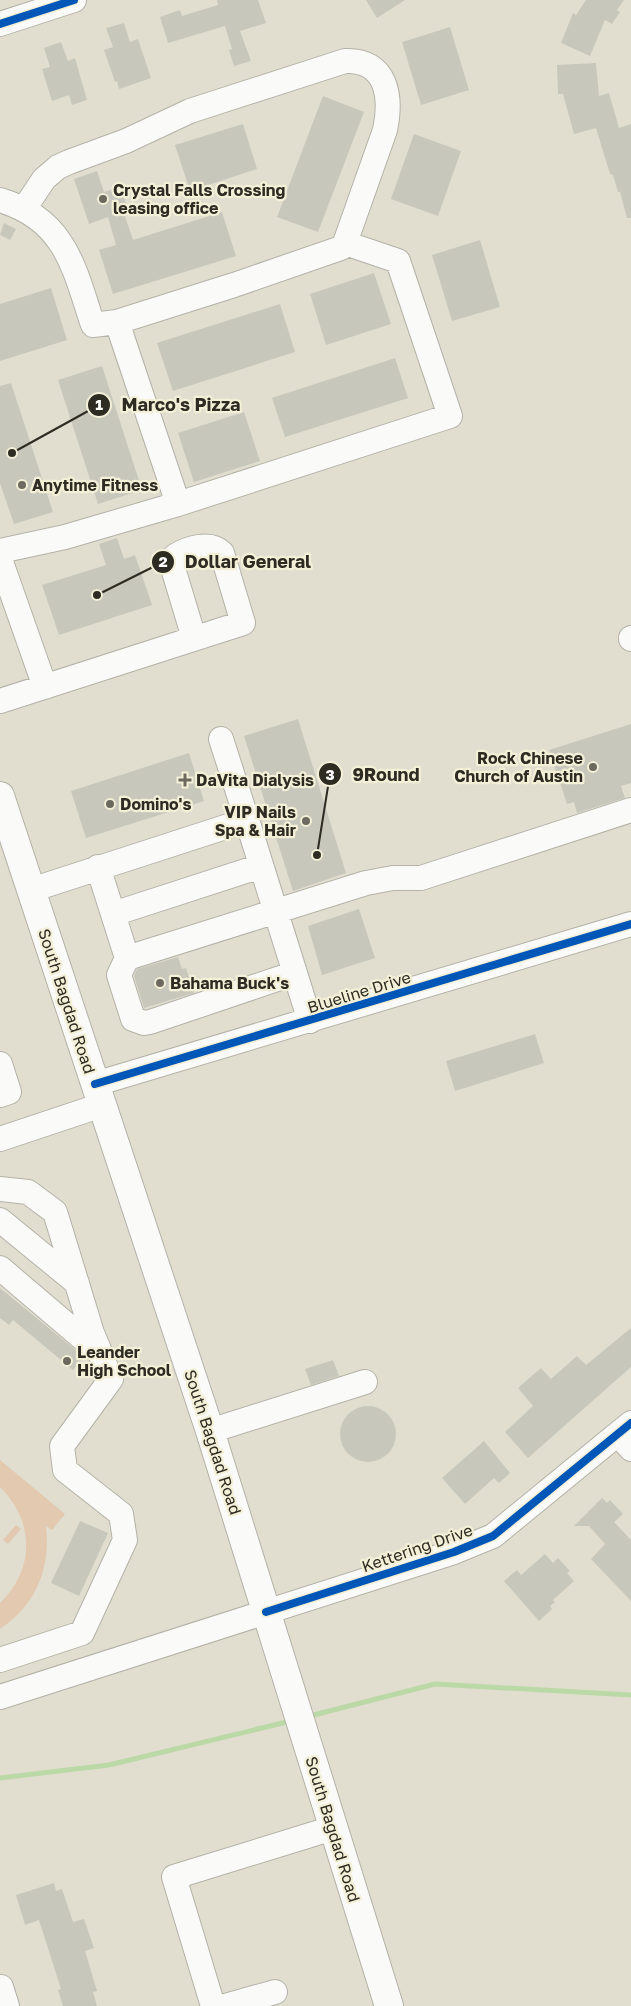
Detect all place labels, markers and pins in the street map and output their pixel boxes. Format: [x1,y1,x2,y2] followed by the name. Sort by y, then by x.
[113,180,285,218] place label: Crystal Falls Crossing leasing office
[97,193,109,205] marker: Crystal Falls Crossing leasing office
[86,388,250,421] callout: Marco's Pizza
[32,475,158,495] place label: Anytime Fitness
[16,479,28,491] marker: Anytime Fitness
[150,545,321,578] callout: Dollar General
[454,748,583,786] place label: Rock Chinese Church of Austin
[318,758,430,791] callout: 9Round
[587,761,599,773] marker: Rock Chinese Church of Austin
[196,770,314,790] place label: DaVita Dialysis
[178,773,192,787] marker: DaVita Dialysis
[120,794,191,814] place label: Domino's
[104,798,116,810] marker: Domino's
[215,802,296,840] place label: VIP Nails Spa & Hair
[300,815,312,827] marker: VIP Nails Spa & Hair
[170,973,289,993] place label: Bahama Buck's
[154,977,166,989] marker: Bahama Buck's
[77,1342,172,1380] place label: Leander High School
[61,1355,73,1367] marker: Leander High School

